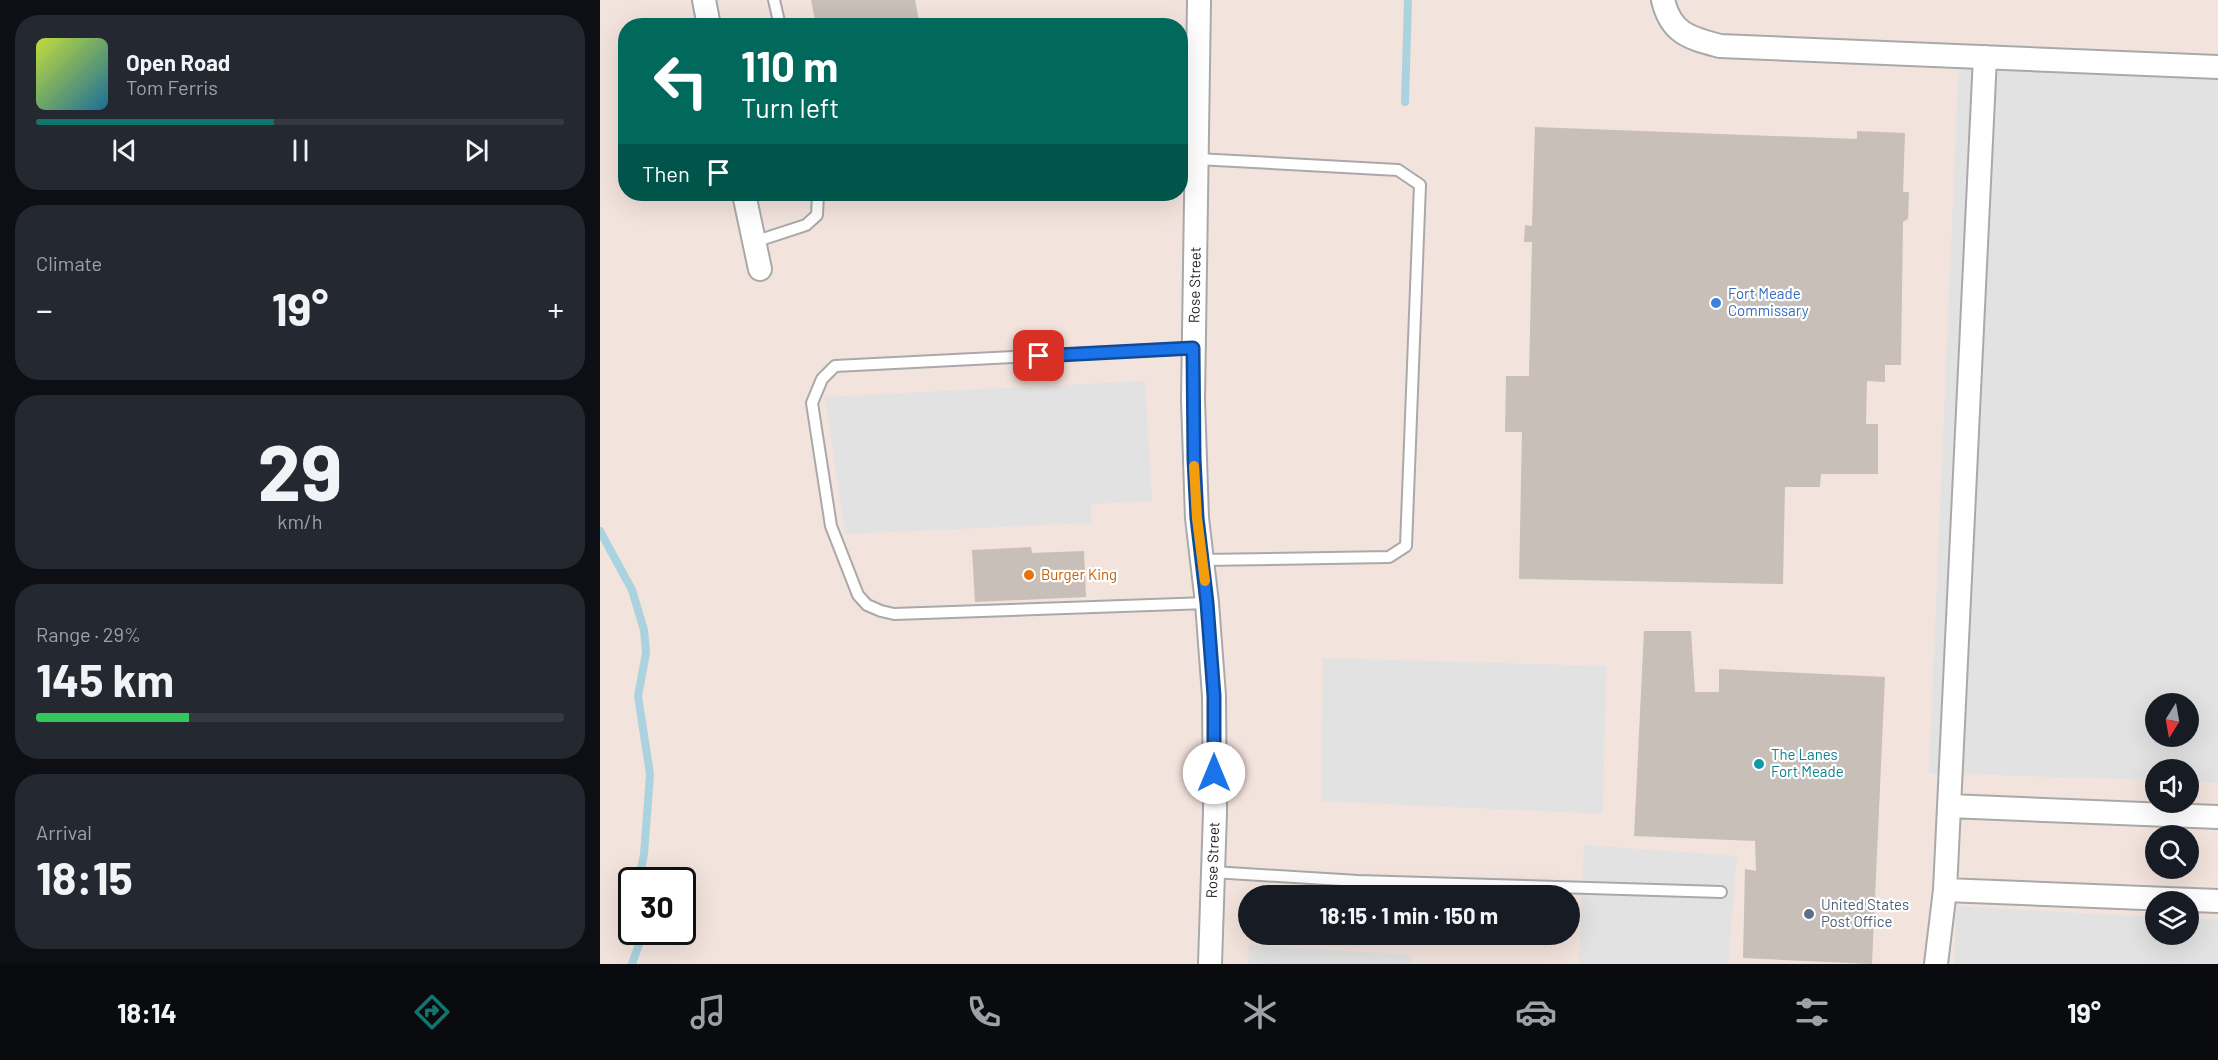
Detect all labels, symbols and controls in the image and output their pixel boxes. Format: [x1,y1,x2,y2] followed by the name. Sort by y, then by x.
[741,40,838,90] text: 110 m
[642,42,720,120] icon: left
[126,49,230,75] text: Open Road
[126,75,218,99] text: Tom Ferris
[741,91,839,123] text: Turn left
[108,134,141,167] icon: previous
[284,134,317,167] icon: pause
[460,134,493,167] icon: next
[702,156,735,189] icon: arrive
[642,160,690,186] text: Then
[1184,247,1204,323] street label: Rose Street
[36,251,102,275] text: Climate
[272,281,328,335] text: 19°
[1728,284,1809,319] place label: Fort Meade Commissary
[36,289,53,329] text: −
[548,289,564,329] text: +
[1709,296,1723,310] marker: Fort Meade Commissary
[1013,330,1064,381] pin
[1022,339,1055,372] icon: arrive
[257,423,343,517] text: 29
[277,509,323,533] text: km/h
[1041,565,1117,583] place label: Burger King
[1022,568,1036,582] marker: Burger King
[36,622,141,646] text: Range · 29%
[36,652,174,706] text: 145 km
[2145,693,2199,747] north arrow
[2145,693,2199,945] map controls
[1182,741,1246,805] position arrow
[1771,745,1844,780] place label: The Lanes Fort Meade
[1752,757,1766,771] marker: The Lanes Fort Meade
[2145,759,2199,813] button: sound
[36,820,92,844] text: Arrival
[1202,821,1222,898] street label: Rose Street
[2145,825,2199,879] button: search
[36,850,133,904] text: 18:15
[618,867,696,945] speed limit sign: 30
[2145,891,2199,945] button: layers
[1821,895,1909,930] place label: United States Post Office
[1320,902,1498,928] text: 18:15 · 1 min · 150 m
[1802,907,1816,921] marker: United States Post Office
[411,991,453,1033] icon: directions
[687,991,729,1033] icon: music
[963,991,1005,1033] icon: phone
[1239,991,1281,1033] icon: climate
[1515,991,1557,1033] icon: car
[1791,991,1833,1033] icon: filters
[117,996,177,1028] text: 18:14
[2067,996,2101,1028] text: 19°

